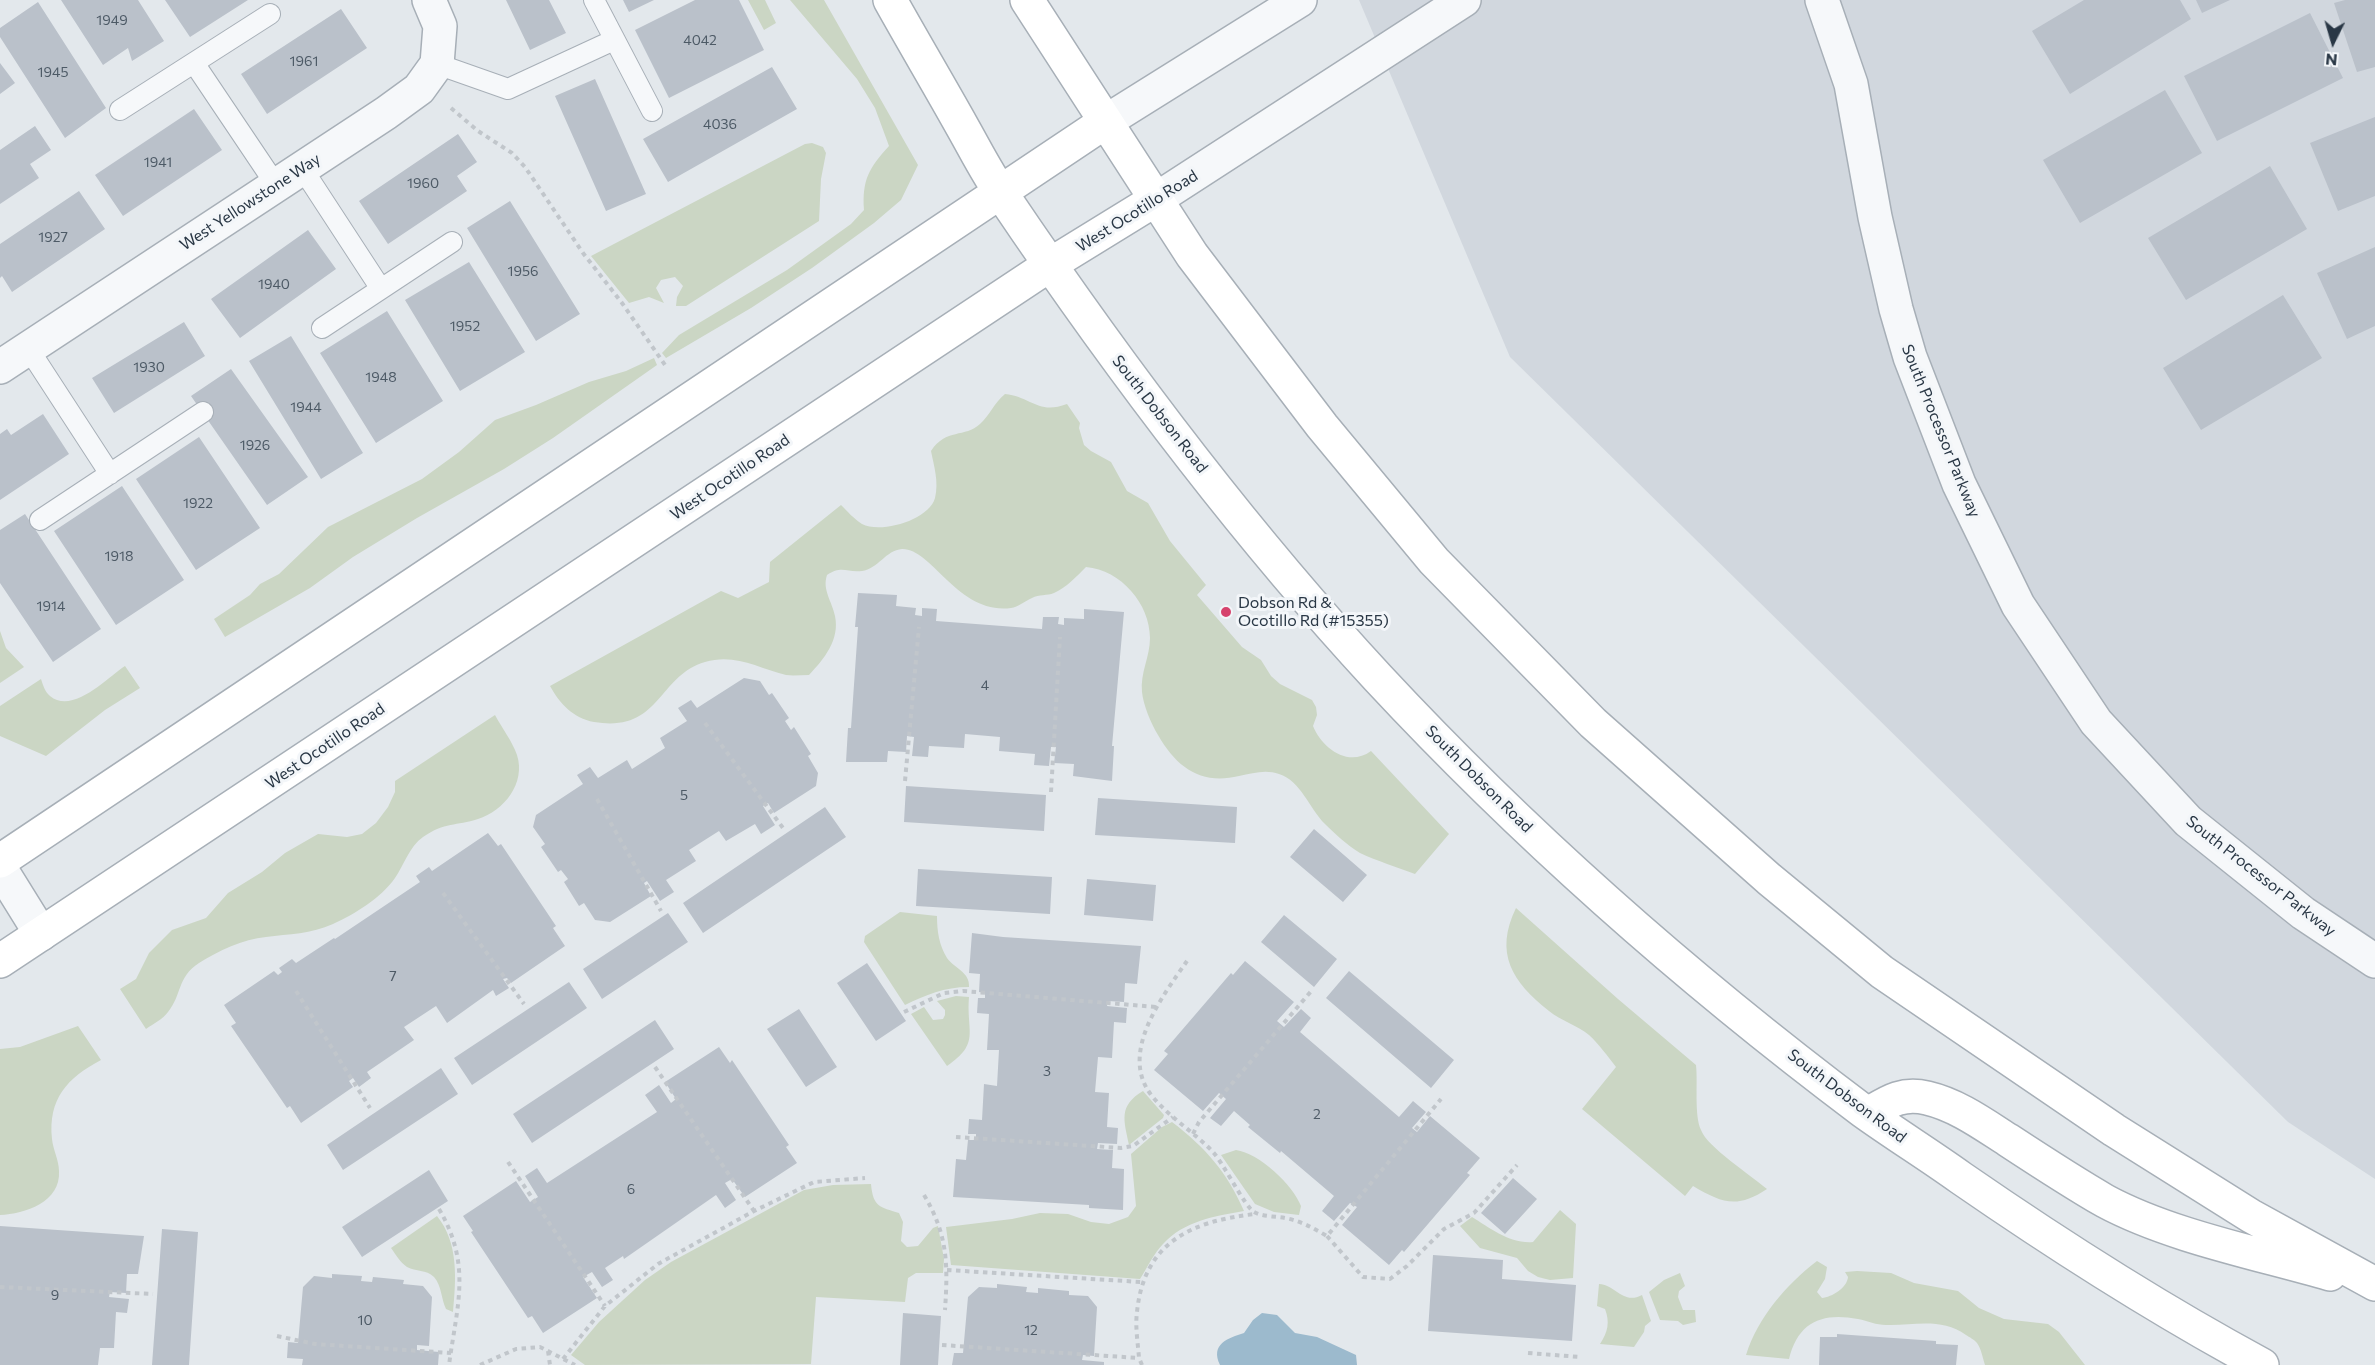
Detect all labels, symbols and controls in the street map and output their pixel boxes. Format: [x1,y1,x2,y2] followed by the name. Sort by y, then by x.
[96,12,128,28] house number: 1949
[2303,12,2363,72] north arrow
[683,32,717,48] house number: 4042
[2325,50,2338,70] text: N
[290,53,318,69] house number: 1961
[38,64,68,80] house number: 1945
[703,116,737,132] house number: 4036
[176,149,324,255] street label: West Yellowstone Way
[144,154,172,170] house number: 1941
[1073,166,1201,256] street label: West Ocotillo Road
[407,175,439,191] house number: 1960
[38,229,68,245] house number: 1927
[507,263,539,279] house number: 1956
[258,276,290,292] house number: 1940
[450,318,480,334] house number: 1952
[1897,342,1985,520] street label: South Processor Parkway
[1108,351,1212,477] street label: South Dobson Road
[133,359,165,375] house number: 1930
[365,369,397,385] house number: 1948
[290,399,322,415] house number: 1944
[667,430,793,524] street label: West Ocotillo Road
[240,437,270,453] house number: 1926
[183,495,213,511] house number: 1922
[105,548,133,564] house number: 1918
[1238,593,1389,631] place label: Dobson Rd & Ocotillo Rd (#15355)
[37,598,65,614] house number: 1914
[1219,605,1233,619] marker: Dobson Rd & Ocotillo Rd (#15355)
[981,677,989,693] house number: 4
[262,699,388,793] street label: West Ocotillo Road
[1421,721,1537,837] street label: South Dobson Road
[680,787,688,803] house number: 5
[2182,812,2340,940] street label: South Processor Parkway
[389,968,397,984] house number: 7
[1784,1045,1910,1147] street label: South Dobson Road
[1043,1063,1051,1079] house number: 3
[1313,1106,1321,1122] house number: 2
[627,1181,635,1197] house number: 6
[51,1287,59,1303] house number: 9
[357,1312,373,1328] house number: 10
[1024,1322,1038,1338] house number: 12

